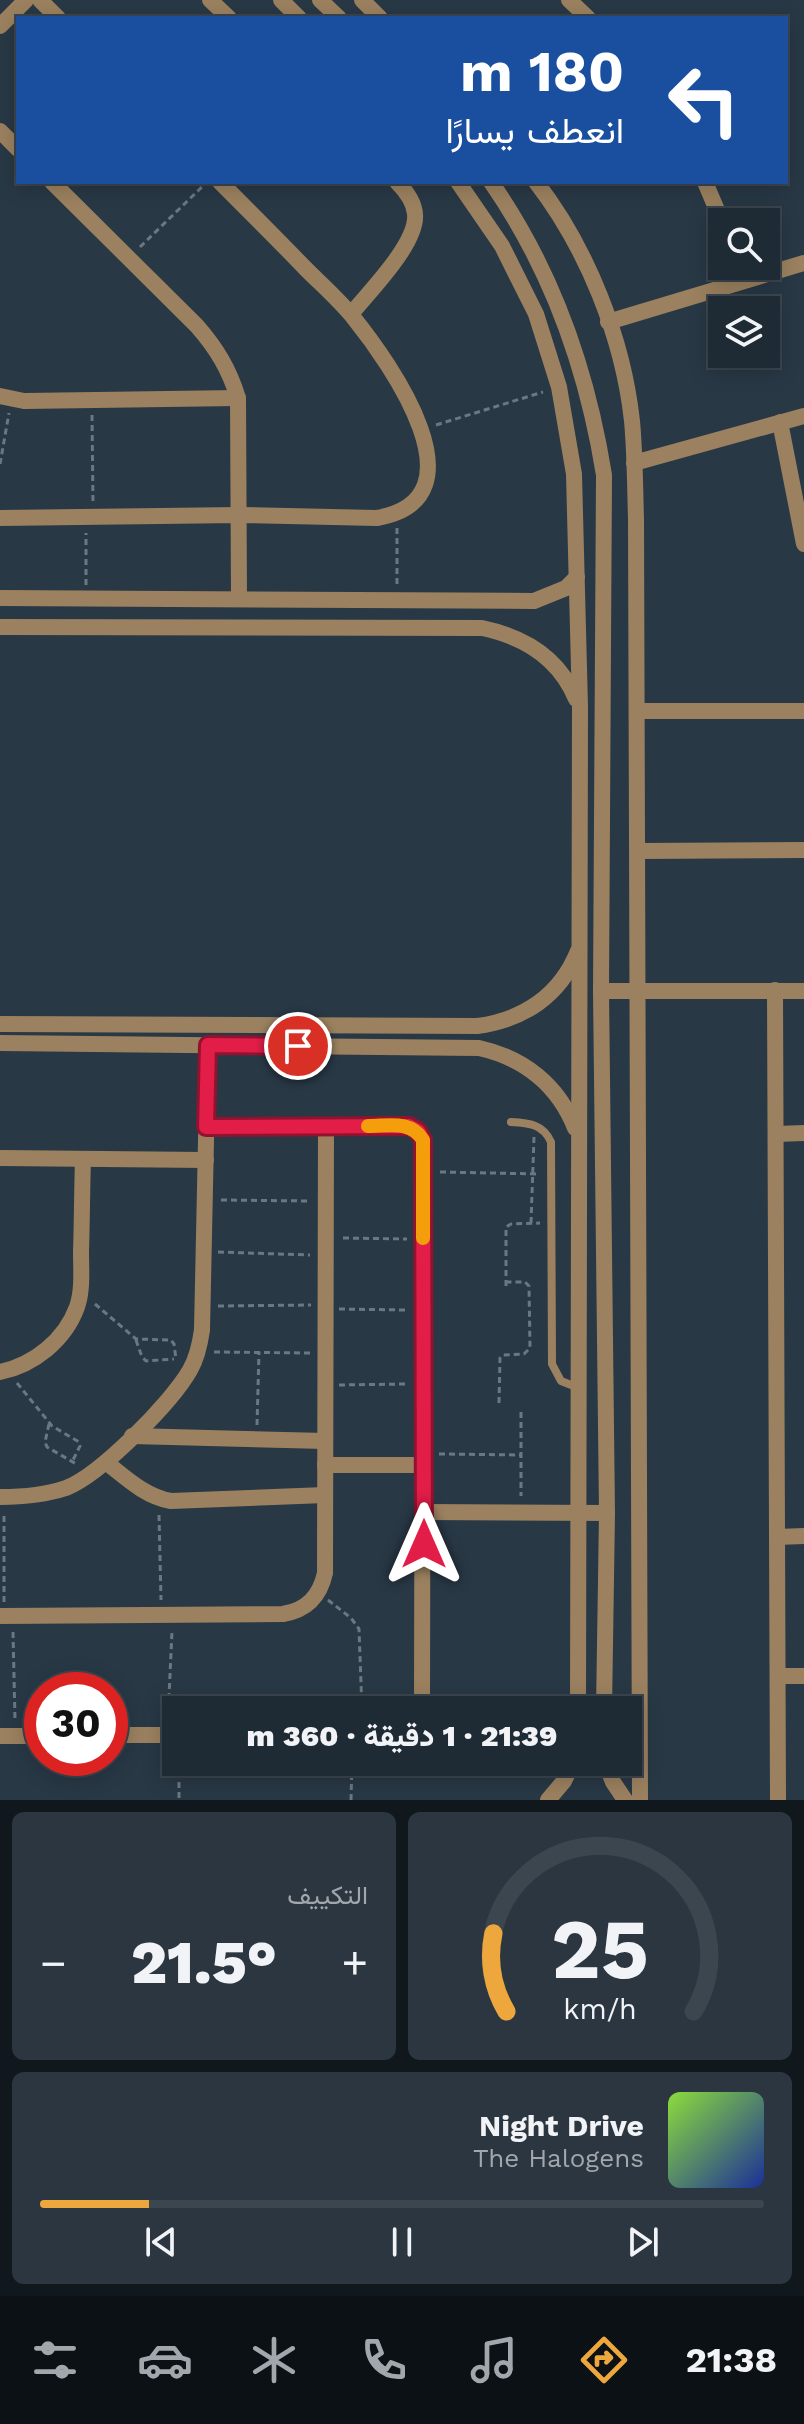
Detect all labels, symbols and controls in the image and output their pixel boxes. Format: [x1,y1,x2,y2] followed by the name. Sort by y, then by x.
[460,39,624,105] text: 180 m
[652,48,756,152] icon: left
[446,110,624,152] text: انعطف يسارًا
[708,208,780,368] map controls
[708,208,780,280] button: search
[708,296,780,368] button: layers
[264,1012,332,1080] pin
[276,1024,320,1068] icon: arrive
[382,1502,466,1586] position arrow
[24,1672,128,1776] speed limit sign: 30
[246,1718,558,1753] text: 21:39 · 1 دقيقة · 360 m
[287,1880,368,1910] text: التكييف
[551,1901,649,1998] text: 25
[131,1927,277,1998] text: 21.5°
[40,1937,67,1989] text: −
[341,1937,368,1989] text: +
[563,1992,637,2026] text: km/h
[479,2108,644,2143] text: Night Drive
[473,2143,644,2173] text: The Halogens
[139,2220,183,2264] icon: previous
[380,2220,424,2264] icon: pause
[621,2220,665,2264] icon: next
[27,2332,83,2388] icon: filters
[137,2332,193,2388] icon: car
[246,2332,302,2388] icon: climate
[356,2332,412,2388] icon: phone
[466,2332,522,2388] icon: music
[576,2332,632,2388] icon: directions
[685,2339,777,2381] text: 21:38

